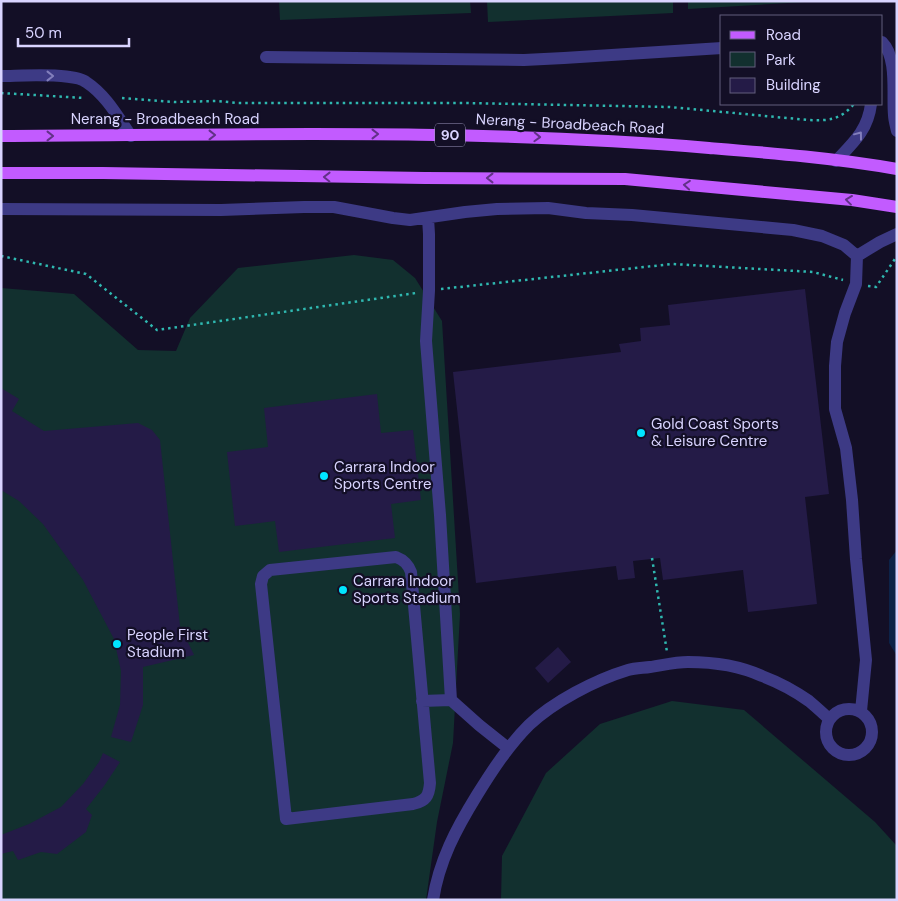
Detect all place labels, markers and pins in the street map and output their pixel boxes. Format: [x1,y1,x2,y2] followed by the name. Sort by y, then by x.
[651,414,779,451] place label: Gold Coast Sports & Leisure Centre
[635,427,647,439] marker: Gold Coast Sports & Leisure Centre
[334,457,435,494] place label: Carrara Indoor Sports Centre
[318,470,330,482] marker: Carrara Indoor Sports Centre
[353,571,461,608] place label: Carrara Indoor Sports Stadium
[337,584,349,596] marker: Carrara Indoor Sports Stadium
[127,625,208,662] place label: People First Stadium
[111,638,123,650] marker: People First Stadium

